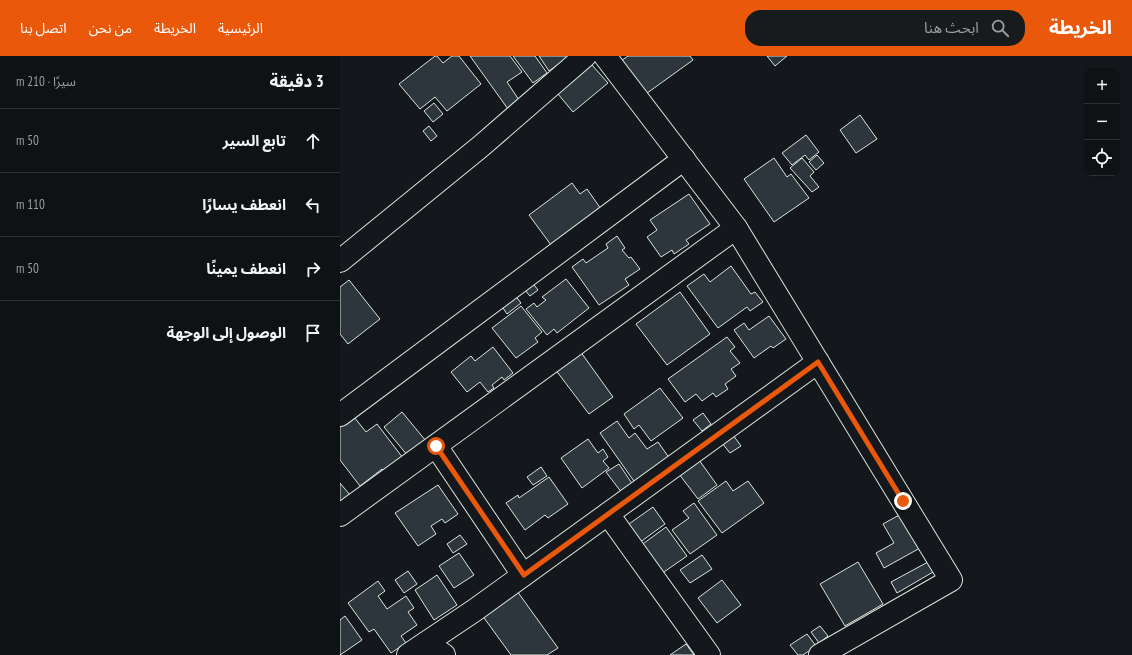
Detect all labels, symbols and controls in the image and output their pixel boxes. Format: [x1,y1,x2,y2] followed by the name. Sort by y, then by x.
[745,10,1025,46] search box
[1049,15,1112,39] text: الخريطة
[989,17,1011,39] icon: search
[924,18,979,37] text: ابحث هنا
[20,19,67,37] text: اتصل بنا
[89,19,132,37] text: من نحن
[154,19,196,37] text: الخريطة
[218,19,263,37] text: الرئيسية
[1084,68,1120,176] map controls
[1084,68,1120,104] button: +
[270,70,324,92] text: 3 دقيقة
[16,73,76,90] text: سيرًا · 210 m
[1084,104,1120,140] button: −
[302,130,324,152] icon: ahead
[223,131,286,150] text: تابع السير
[16,132,39,149] text: 50 m
[1084,140,1120,176] button: locate
[302,194,324,216] icon: left
[202,195,286,214] text: انعطف يسارًا
[16,196,45,213] text: 110 m
[302,258,324,280] icon: right
[206,259,286,278] text: انعطف يمينًا
[16,260,39,277] text: 50 m
[302,322,324,344] icon: arrive
[167,323,286,342] text: الوصول إلى الوجهة
[427,437,445,455] route start
[894,492,912,510] route end

